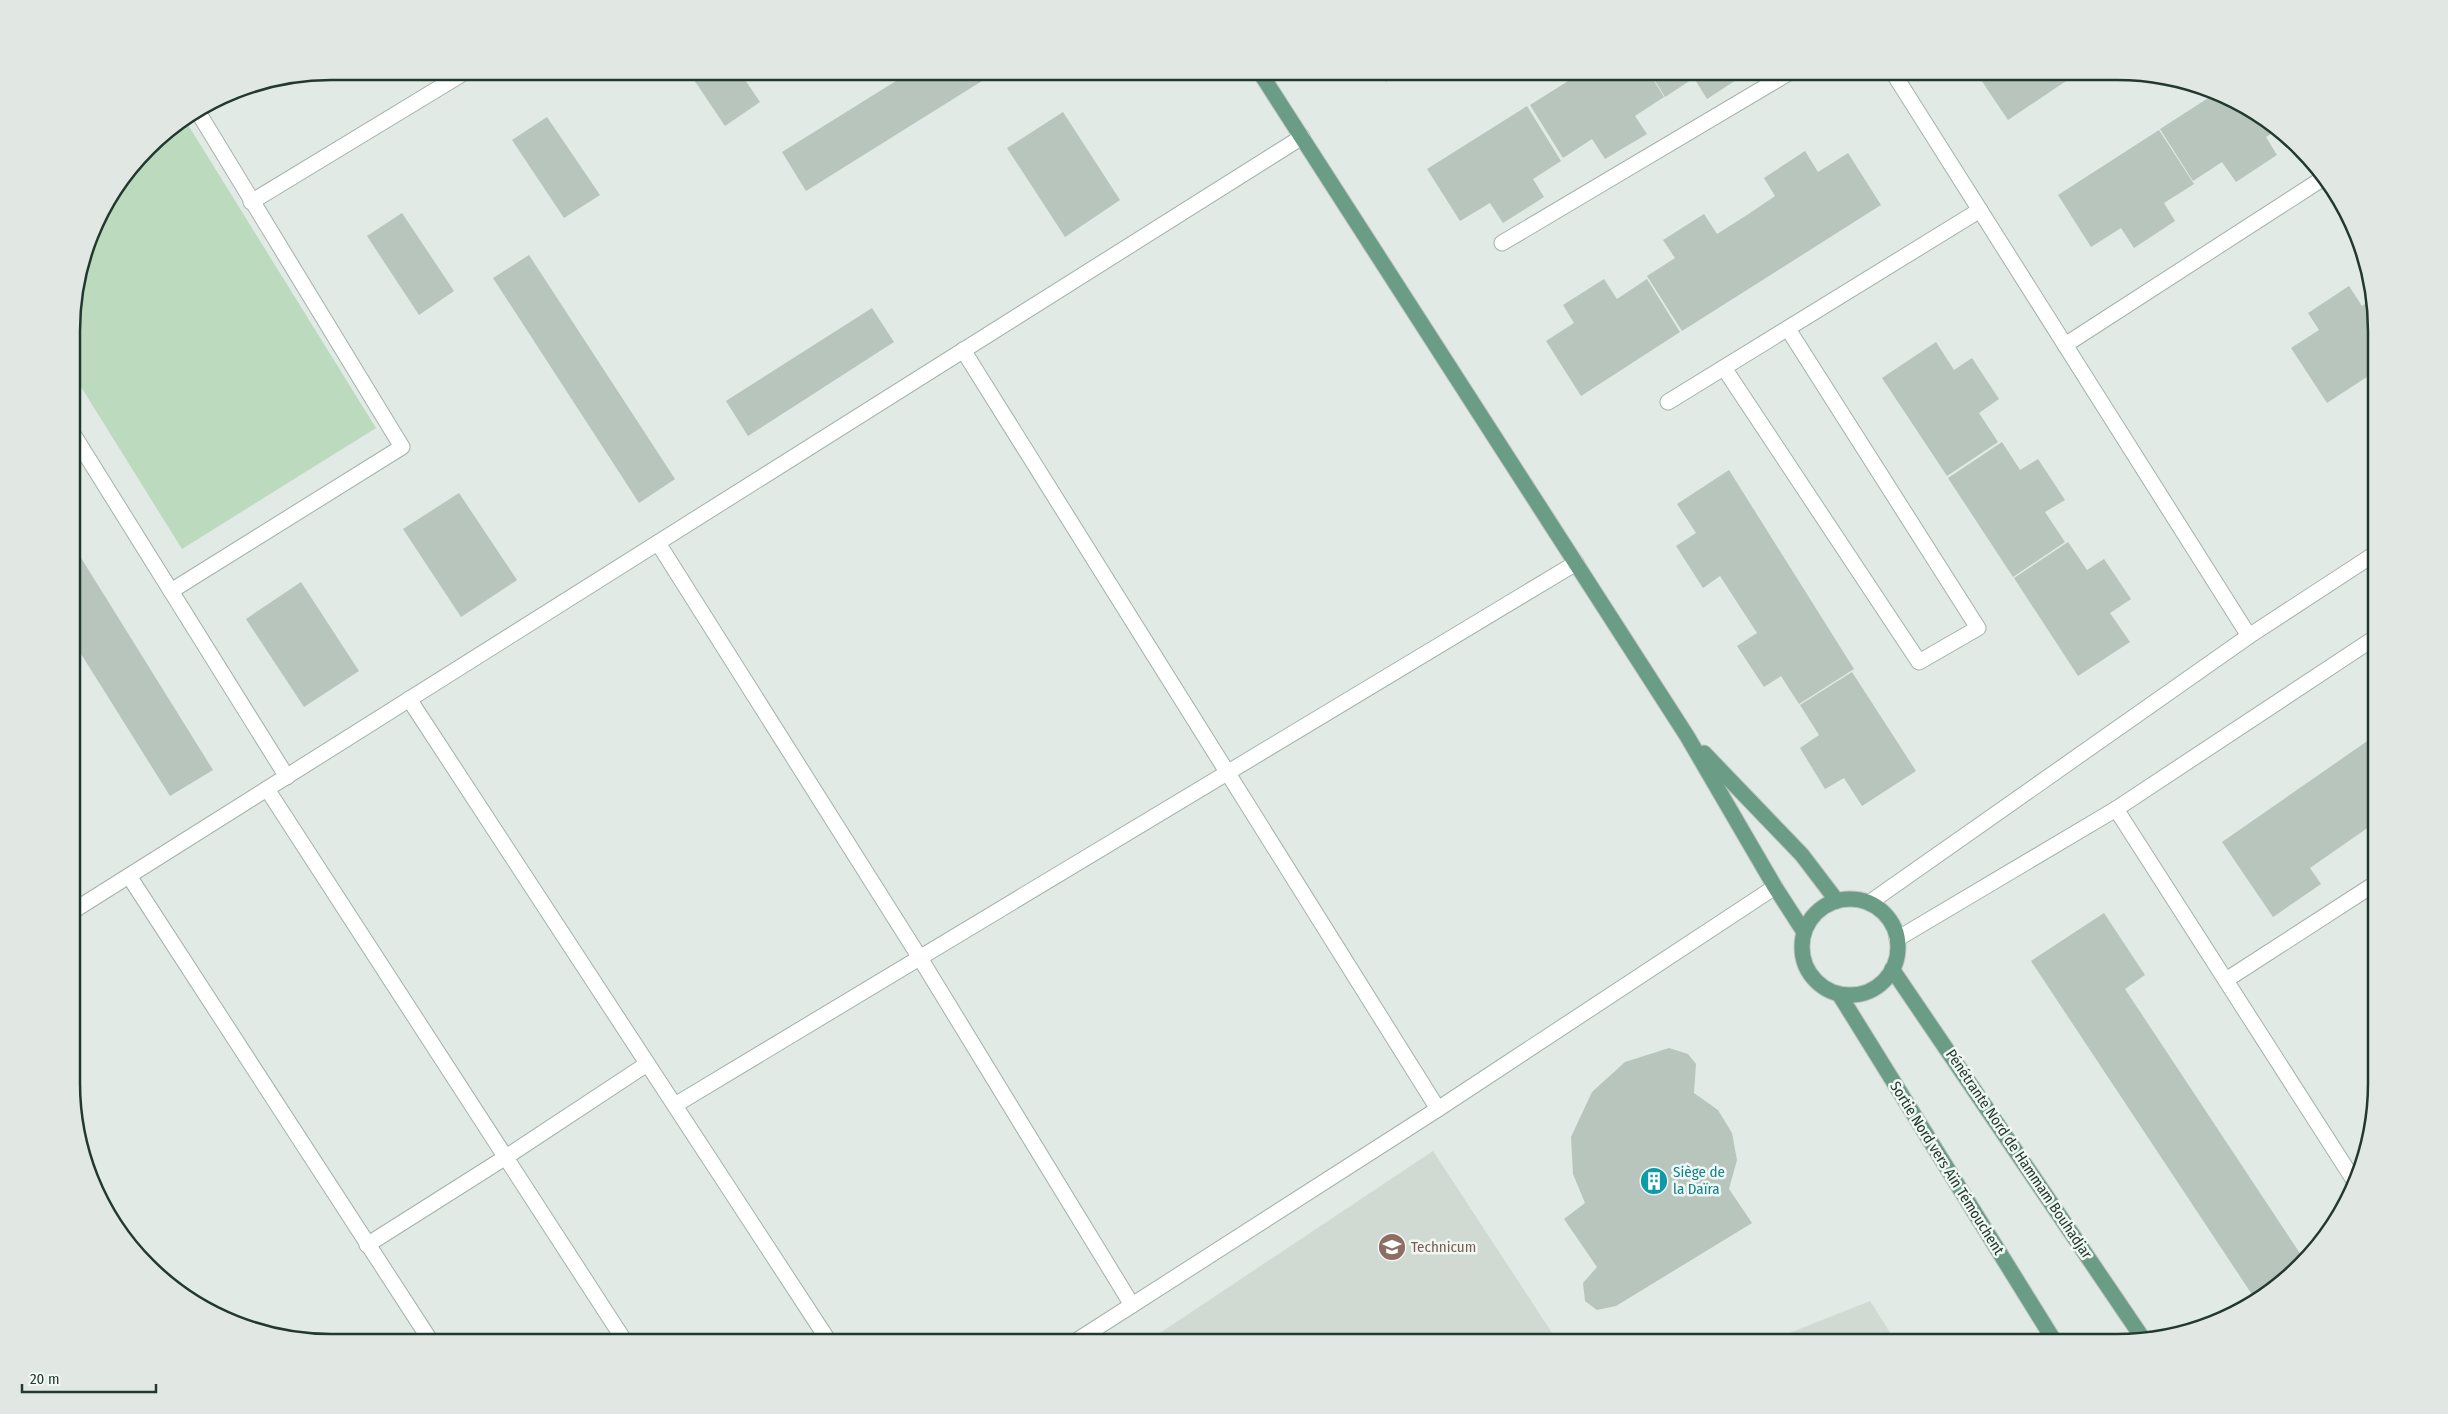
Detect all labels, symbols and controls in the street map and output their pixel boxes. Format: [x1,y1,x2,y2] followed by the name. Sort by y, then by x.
[1942,1046,2096,1263] street label: Pénétrante Nord de Hammam Bouhadjar
[1886,1078,2008,1258] street label: Sortie Nord vers Aïn Témouchent
[1673,1163,1725,1198] place label: Siège de la Daïra
[1639,1166,1669,1196] building icon: Siège de la Daïra
[1377,1232,1407,1262] school or university icon: Technicum
[1411,1238,1476,1256] place label: Technicum
[22,1362,156,1394] scale bar
[30,1370,60,1388] text: 20 m

